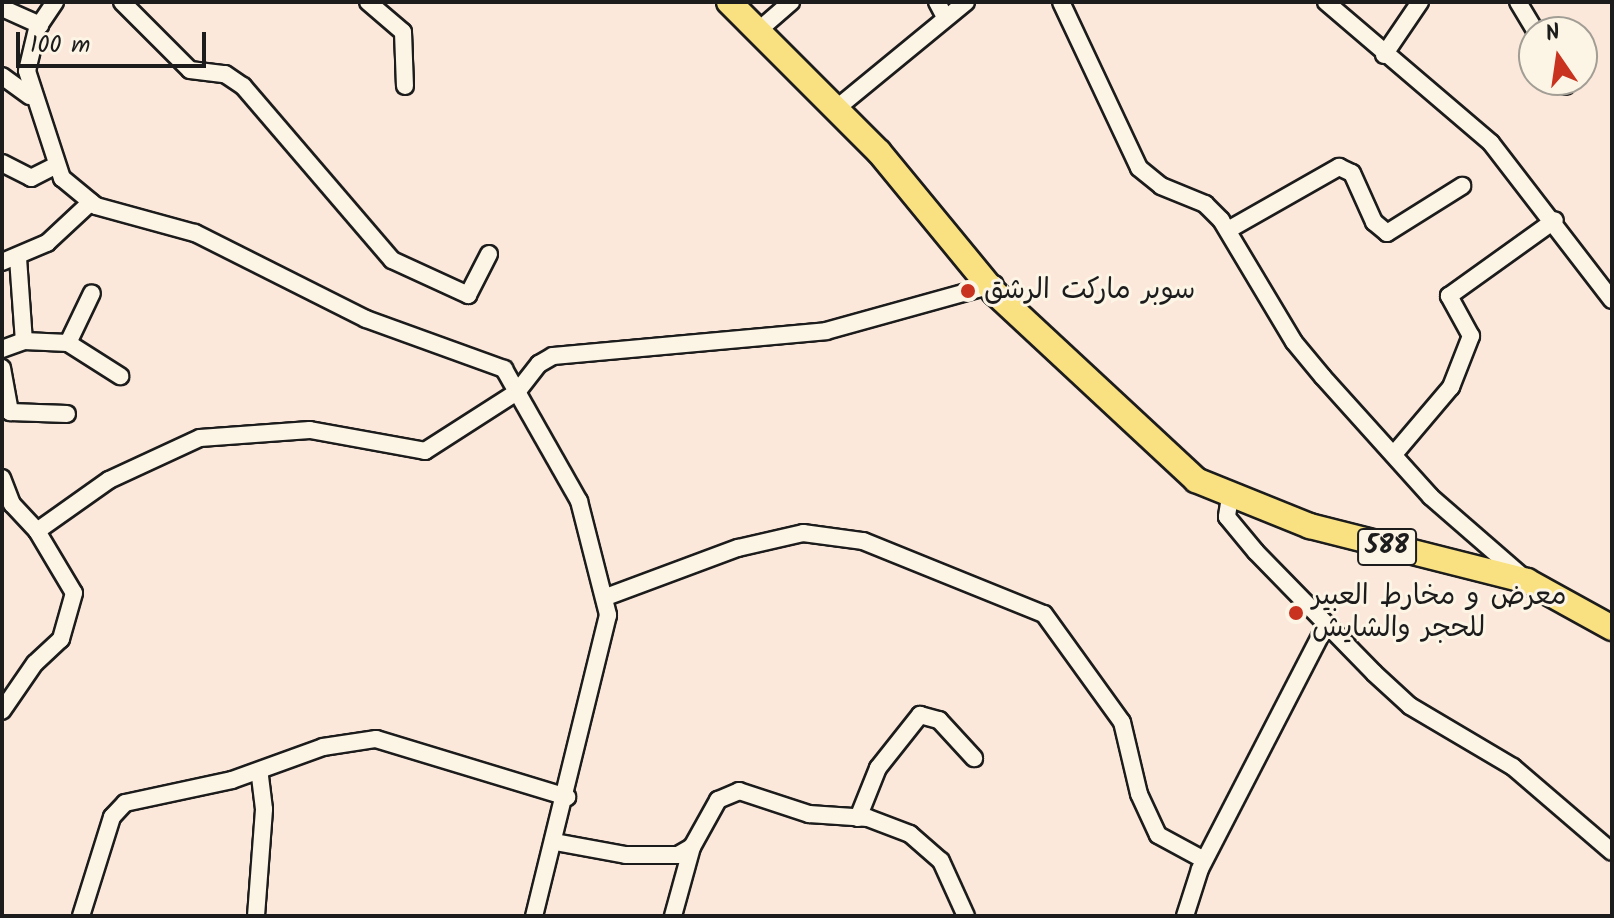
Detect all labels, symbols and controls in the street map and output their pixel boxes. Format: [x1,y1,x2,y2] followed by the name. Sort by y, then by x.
[1542,15,1564,53] text: N
[20,16,210,66] scale bar
[1518,16,1598,96] north arrow
[30,26,90,65] text: 100 m
[984,274,1195,308] place label: سوبر ماركت الرشق
[959,282,977,300] marker: سوبر ماركت الرشق
[1357,525,1417,569] road number: 588
[1312,580,1567,646] place label: معرض و مخارط العبير للحجر والشايش
[1287,604,1305,622] marker: معرض و مخارط العبير للحجر والشايش

